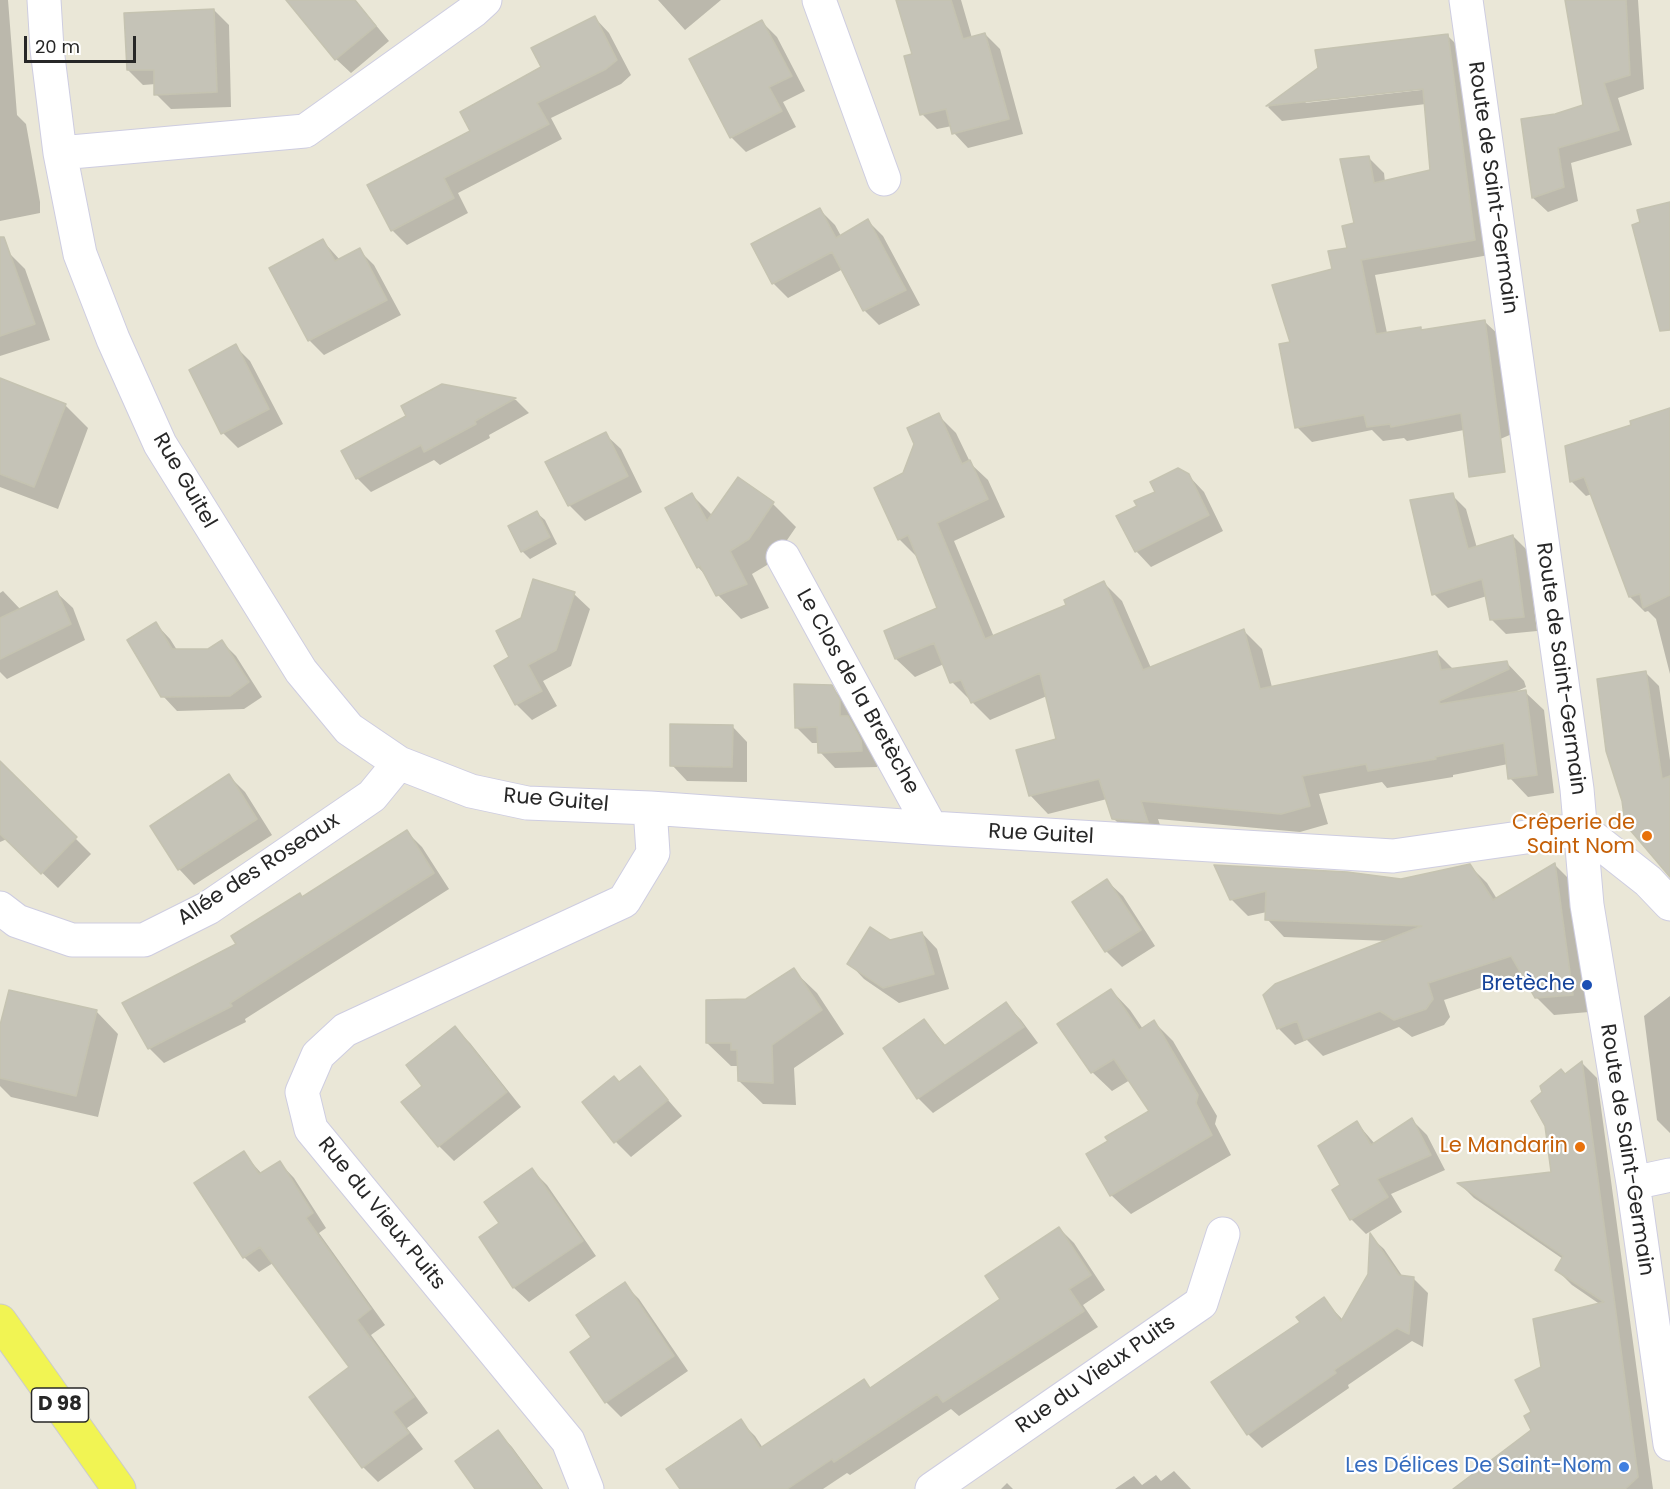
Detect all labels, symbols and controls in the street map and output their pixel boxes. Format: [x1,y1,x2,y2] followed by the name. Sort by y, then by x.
[27,24,140,62] scale bar
[35,34,80,59] text: 20 m
[1462,60,1522,316] street label: Route de Saint-Germain
[147,429,221,533] street label: Rue Guitel
[1530,541,1590,797] street label: Route de Saint-Germain
[790,585,924,799] street label: Le Clos de la Bretèche
[502,784,610,818] street label: Rue Guitel
[173,808,345,932] street label: Allée des Roseaux
[1512,811,1635,861] place label: Crêperie de Saint Nom
[988,820,1094,850] street label: Rue Guitel
[1640,829,1654,843] marker: Crêperie de Saint Nom
[1481,972,1575,998] place label: Bretèche
[1580,978,1594,992] marker: Bretèche
[1594,1022,1658,1278] street label: Route de Saint-Germain
[312,1133,450,1295] street label: Rue du Vieux Puits
[1440,1134,1568,1160] place label: Le Mandarin
[1573,1140,1587,1154] marker: Le Mandarin
[1011,1310,1181,1440] street label: Rue du Vieux Puits
[32,1388,88,1422] road number: D 98
[1345,1454,1612,1480] place label: Les Délices De Saint-Nom
[1617,1460,1631,1474] marker: Les Délices De Saint-Nom

